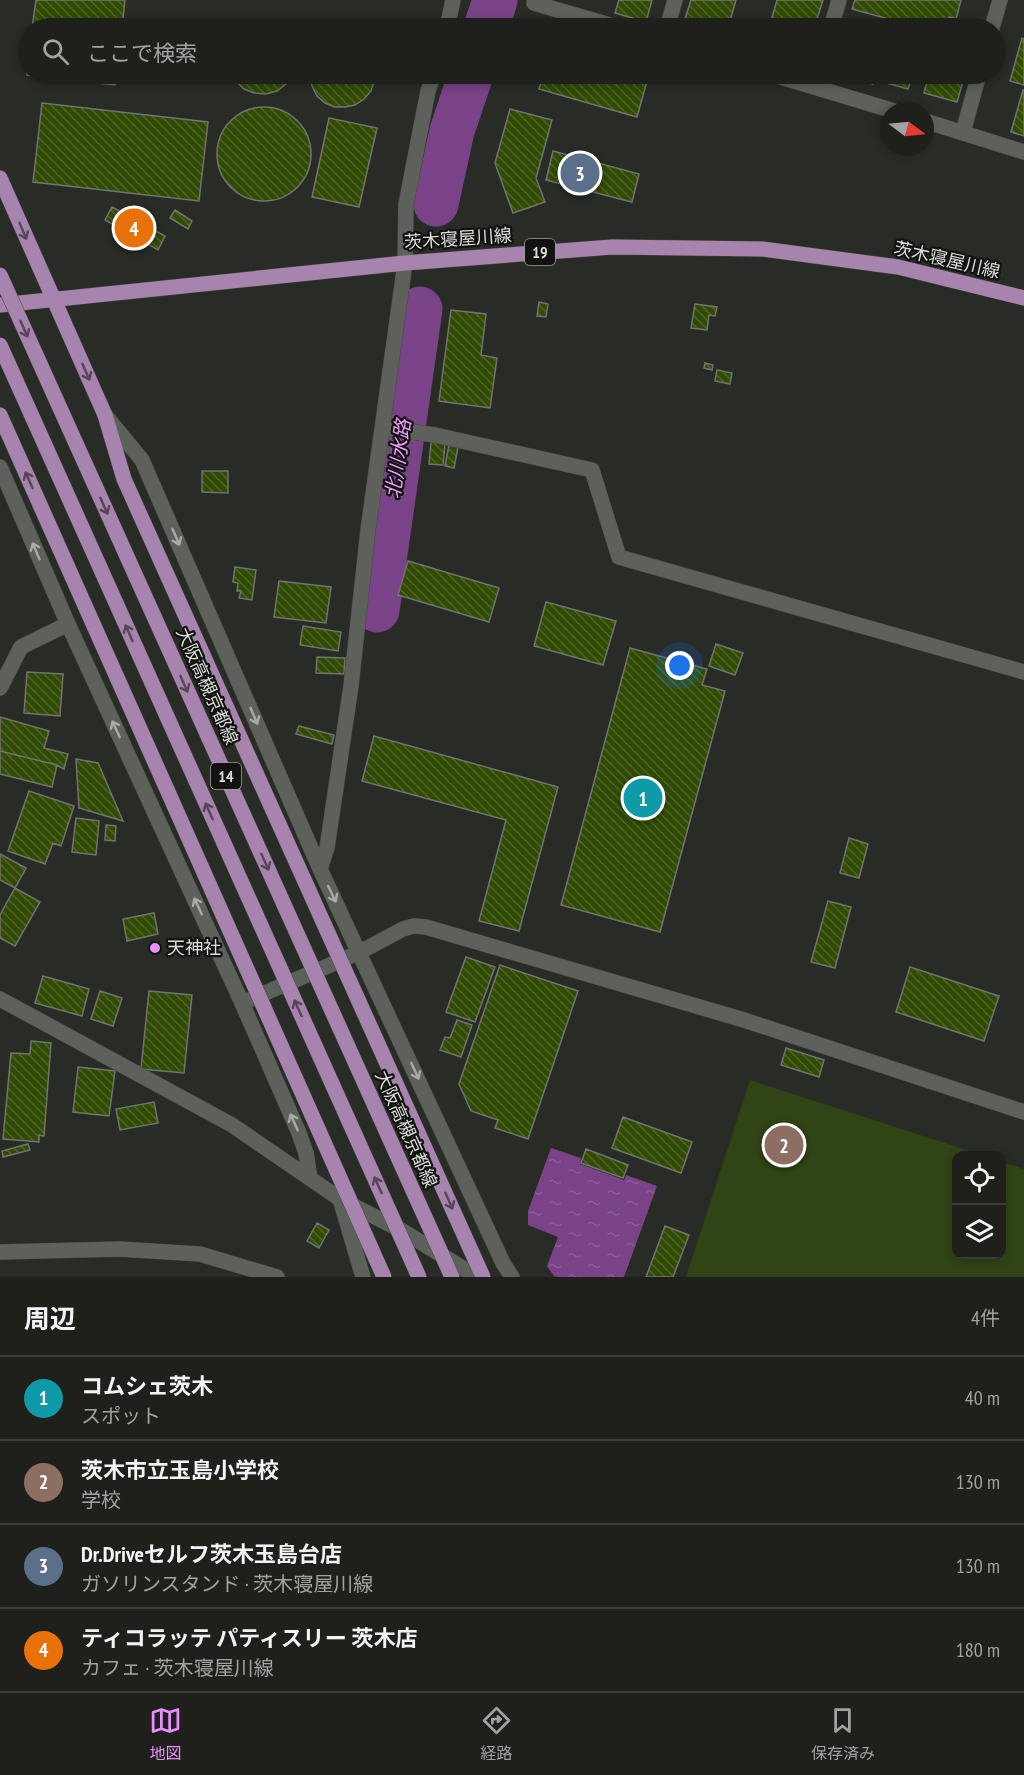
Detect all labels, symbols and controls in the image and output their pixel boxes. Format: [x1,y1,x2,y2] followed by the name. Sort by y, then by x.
[18,18,1006,84] search box
[39,35,72,68] icon: search
[87,39,197,67] text: ここで検索
[880,102,934,156] north arrow
[560,150,600,195] pin: 3
[114,206,154,250] pin: 4
[18,222,30,240] one-way arrow
[403,223,513,254] street label: 茨木寝屋川線
[892,236,1002,283] street label: 茨木寝屋川線
[525,239,555,265] road number: 19
[19,319,30,337] one-way arrow
[81,363,92,381] one-way arrow
[380,416,417,500] water label: 北川水路
[23,472,34,490] one-way arrow
[99,497,111,515] one-way arrow
[171,527,182,546] one-way arrow
[30,542,41,560] one-way arrow
[123,624,135,642] one-way arrow
[171,624,244,748] street label: 大阪高槻京都線
[665,651,694,680] your location
[179,675,191,693] one-way arrow
[249,707,260,725] one-way arrow
[110,720,122,738] one-way arrow
[211,763,241,789] road number: 14
[624,776,662,820] pin: 1
[203,802,215,820] one-way arrow
[260,853,271,871] one-way arrow
[327,885,339,903] one-way arrow
[191,898,203,916] one-way arrow
[167,936,221,959] place label: 天神社
[148,941,162,955] marker: 天神社
[292,999,303,1017] one-way arrow
[409,1062,421,1080] one-way arrow
[370,1067,443,1191] street label: 大阪高槻京都線
[288,1114,299,1132] one-way arrow
[764,1122,804,1168] pin: 2
[952,1151,1006,1259] map controls
[952,1151,1006,1205] button: locate
[372,1177,384,1195] one-way arrow
[444,1191,455,1209] one-way arrow
[952,1205,1006,1259] button: layers
[24,1302,76,1335] text: 周辺
[971,1305,1000,1331] text: 4件
[81,1372,213,1400] text: コムシェ茨木
[39,1385,48,1411] text: 1
[965,1385,1000,1411] text: 40 m
[81,1403,161,1429] text: スポット
[81,1456,279,1484] text: 茨木市立玉島小学校
[39,1469,48,1495] text: 2
[956,1469,1000,1495] text: 130 m
[81,1487,121,1513] text: 学校
[81,1540,342,1568] text: Dr.Driveセルフ茨木玉島台店
[39,1553,48,1579] text: 3
[956,1553,1000,1579] text: 130 m
[81,1571,373,1597] text: ガソリンスタンド · 茨木寝屋川線
[81,1624,417,1652] text: ティコラッテ パティスリー 茨木店
[39,1637,48,1663] text: 4
[956,1637,1000,1663] text: 180 m
[81,1655,274,1681] text: カフェ · 茨木寝屋川線
[149,1704,182,1764] tab: 地図
[480,1704,513,1764] tab: 経路
[811,1704,875,1764] tab: 保存済み

